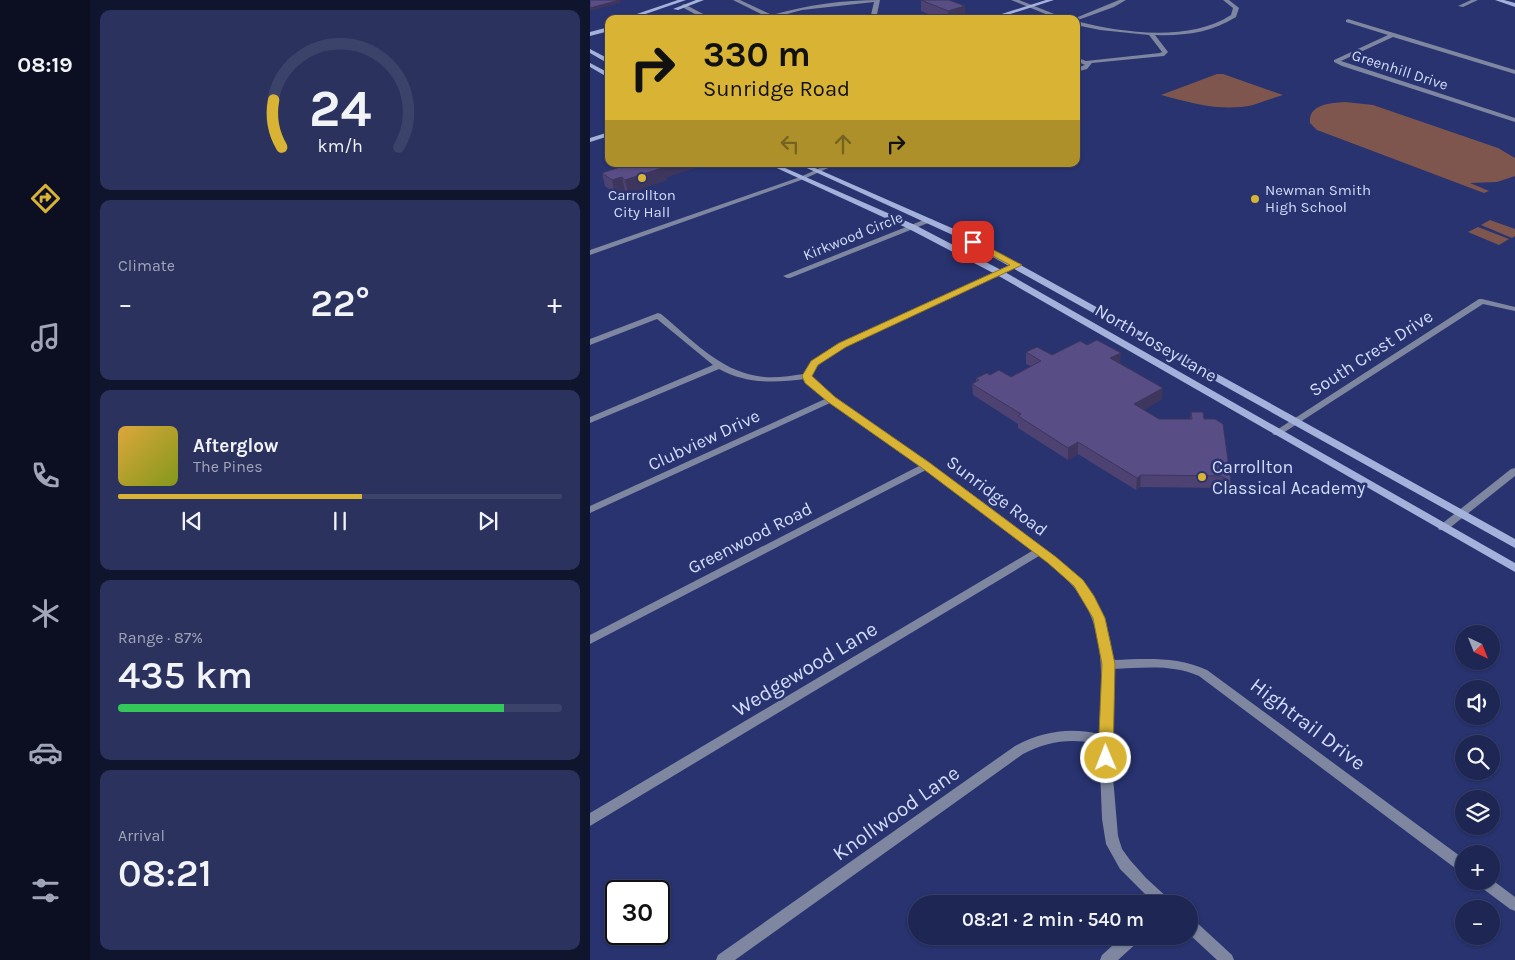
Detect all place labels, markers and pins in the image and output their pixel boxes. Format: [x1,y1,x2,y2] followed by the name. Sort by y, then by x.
[636,172,648,184] marker: Carrollton City Hall
[1265,181,1371,216] place label: Newman Smith High School
[608,186,676,221] place label: Carrollton City Hall
[1249,193,1261,205] marker: Newman Smith High School
[952,221,994,263] pin
[1212,456,1366,499] place label: Carrollton Classical Academy
[1196,471,1208,483] marker: Carrollton Classical Academy

